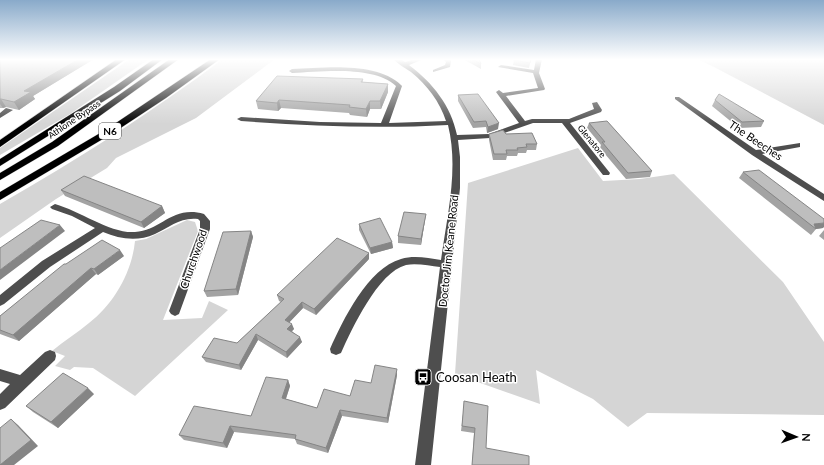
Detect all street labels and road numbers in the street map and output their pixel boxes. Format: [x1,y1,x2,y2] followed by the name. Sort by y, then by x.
[46,97,102,141] street label: Athlone Bypass
[727,117,785,163] street label: The Beeches
[575,122,609,160] street label: Glenatore
[99,123,121,139] road number: N6
[436,194,460,308] street label: Doctor Jim Keane Road
[177,228,209,290] street label: Churchwood

